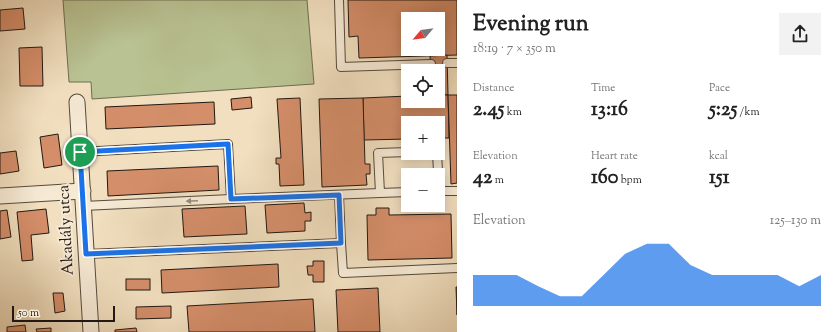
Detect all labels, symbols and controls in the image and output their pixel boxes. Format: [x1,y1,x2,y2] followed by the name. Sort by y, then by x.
[473,9,589,41] text: Evening run
[401,12,445,56] north arrow
[401,12,445,212] map controls
[779,13,821,55] button: share
[473,40,556,58] text: 18:19 · 7 × 350 m
[401,64,445,108] button: locate
[473,80,514,96] text: Distance
[591,80,615,96] text: Time
[709,80,730,96] text: Pace
[473,96,504,125] text: 2.45
[591,96,628,125] text: 13:16
[709,96,737,125] text: 5:25
[504,104,522,120] text: km
[737,104,759,120] text: /km
[401,116,445,160] button: +
[63,135,97,169] pin
[69,141,91,163] icon: arrive
[473,148,518,164] text: Elevation
[591,148,638,164] text: Heart rate
[709,148,728,164] text: kcal
[473,164,492,193] text: 42
[591,164,618,193] text: 160
[709,164,729,193] text: 151
[401,168,445,212] button: −
[492,172,504,188] text: m
[618,172,642,188] text: bpm
[53,184,81,276] street label: Akadály utca
[186,197,198,204] one-way arrow
[473,212,526,230] text: Elevation
[770,212,821,230] text: 125–130 m
[12,304,115,323] scale bar
[18,305,39,321] text: 50 m

